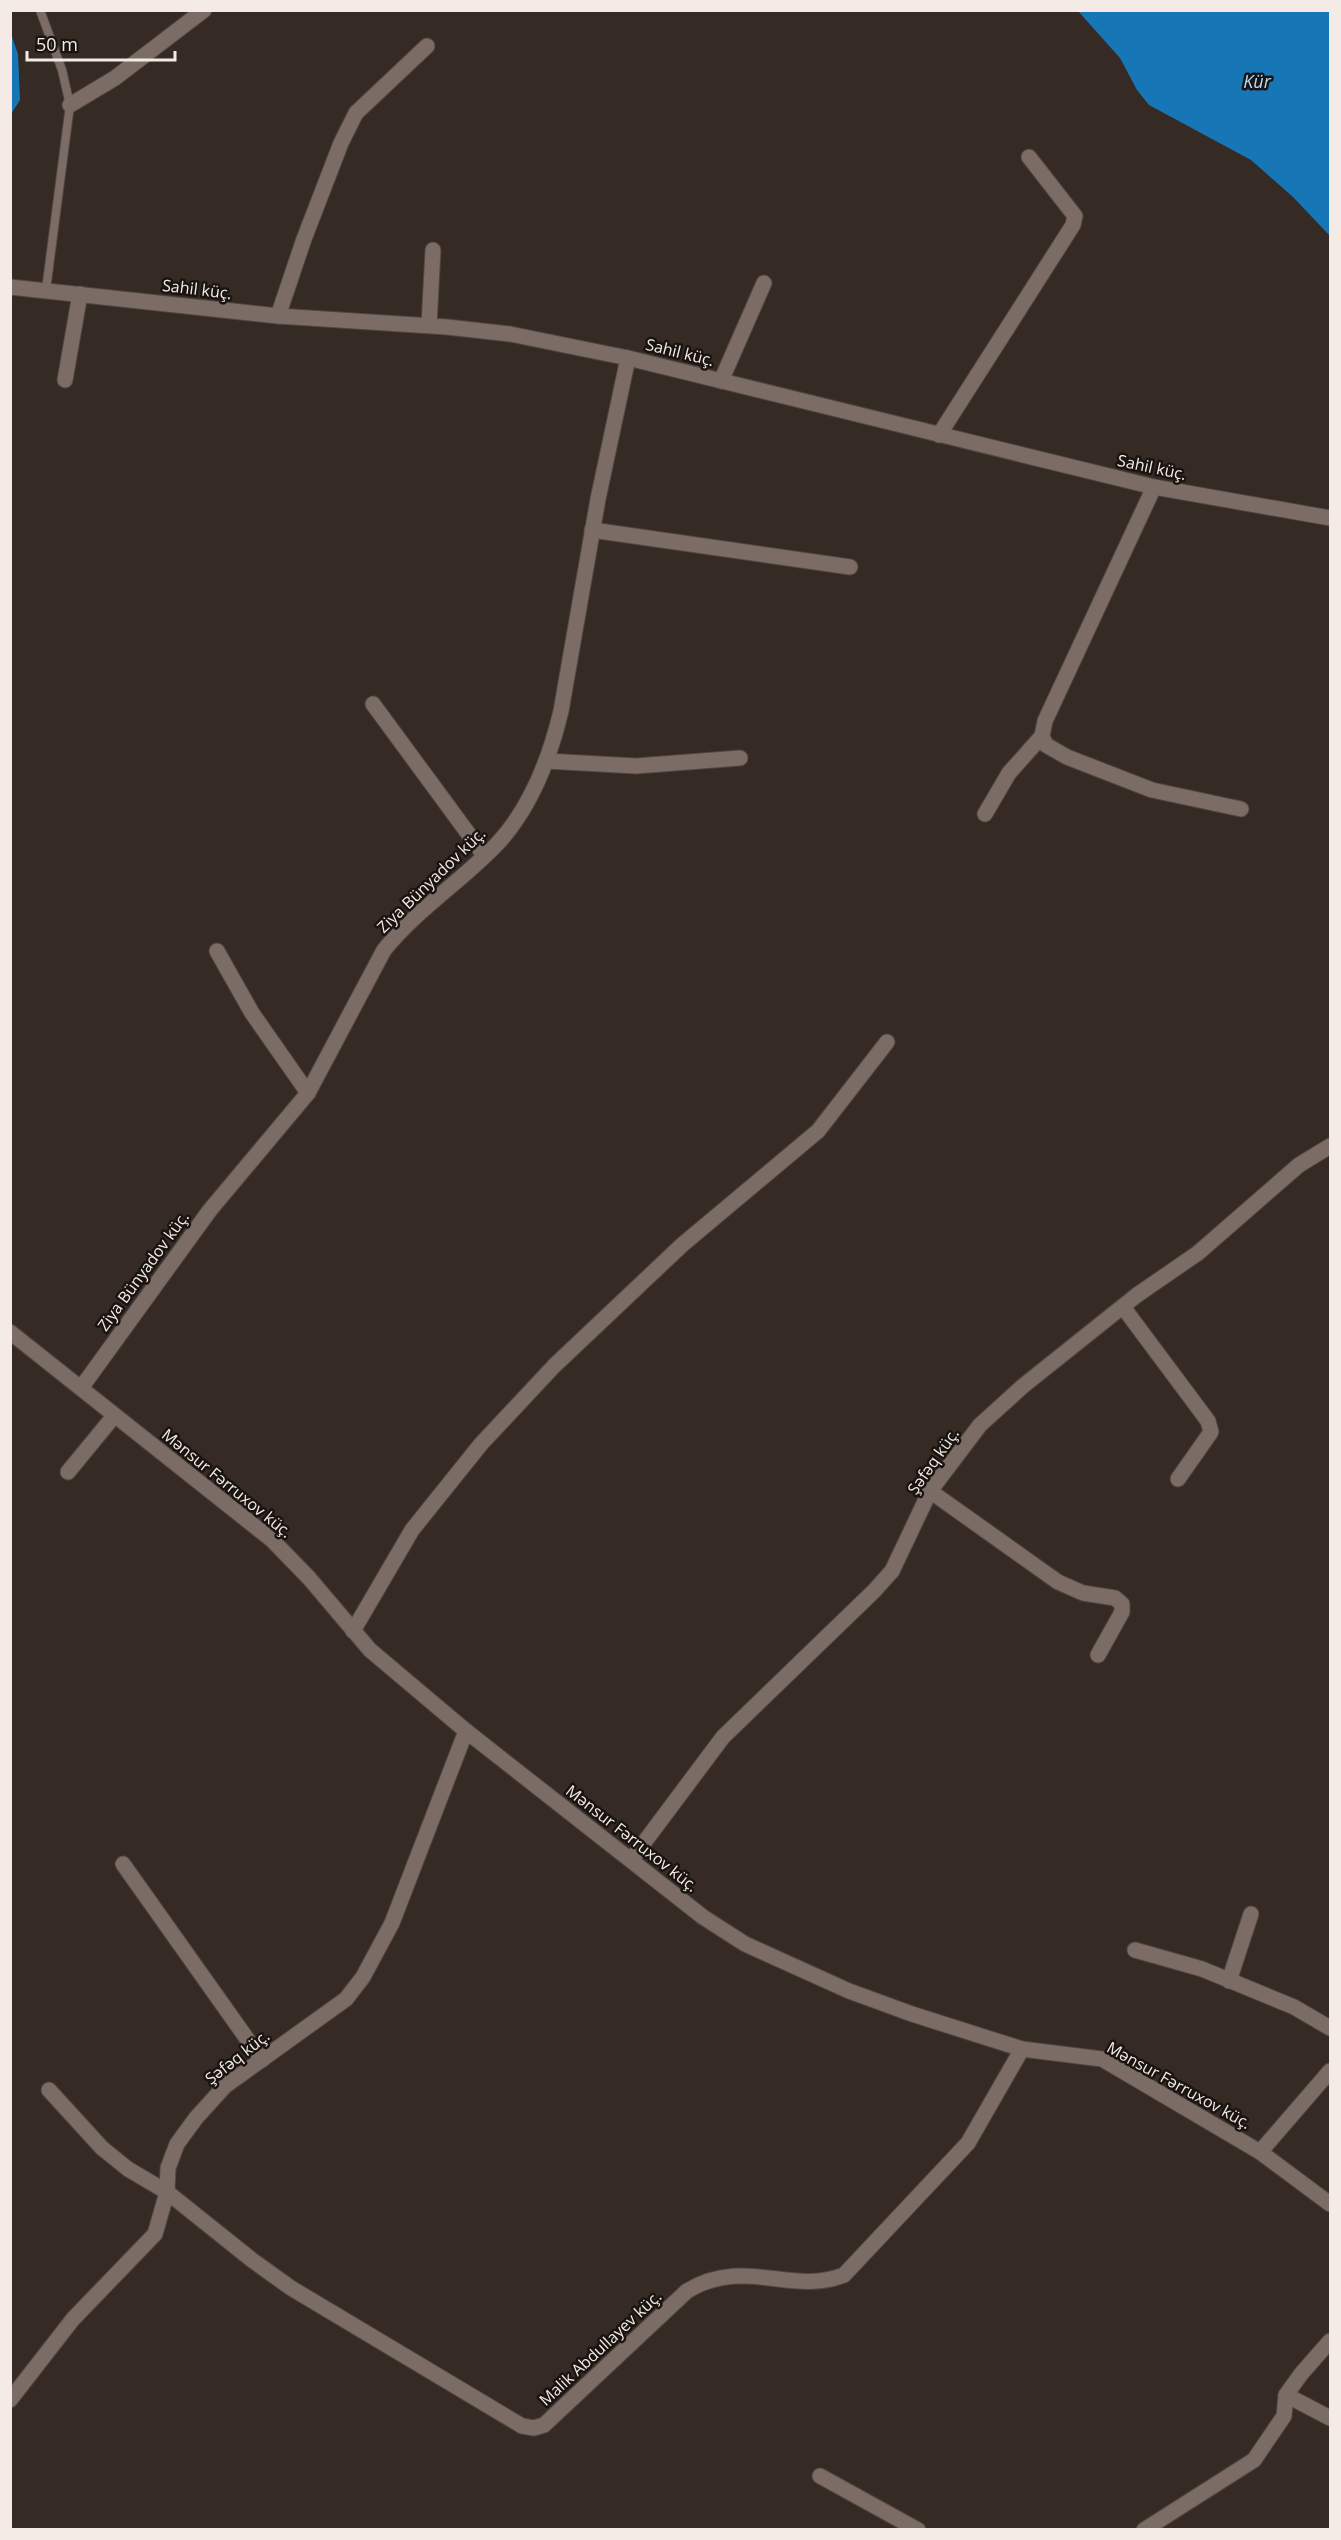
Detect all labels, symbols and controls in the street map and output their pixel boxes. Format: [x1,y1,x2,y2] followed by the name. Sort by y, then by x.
[27,24,176,62] scale bar
[36,32,78,56] text: 50 m
[1243,69,1272,93] water label: Kür
[161,274,233,304] street label: Sahil küç.
[643,333,717,371] street label: Sahil küç.
[1116,449,1188,485] street label: Sahil küç.
[372,822,490,938] street label: Ziya Bünyadov küç.
[92,1207,194,1335] street label: Ziya Bünyadov küç.
[902,1423,964,1499] street label: Şəfəq küç.
[157,1424,297,1542] street label: Mənsur Fərruxov küç.
[562,1780,702,1896] street label: Mənsur Fərruxov küç.
[200,2025,274,2089] street label: Şəfəq küç.
[1103,2036,1255,2134] street label: Mənsur Fərruxov küç.
[534,2286,666,2410] street label: Malik Abdullayev küç.

